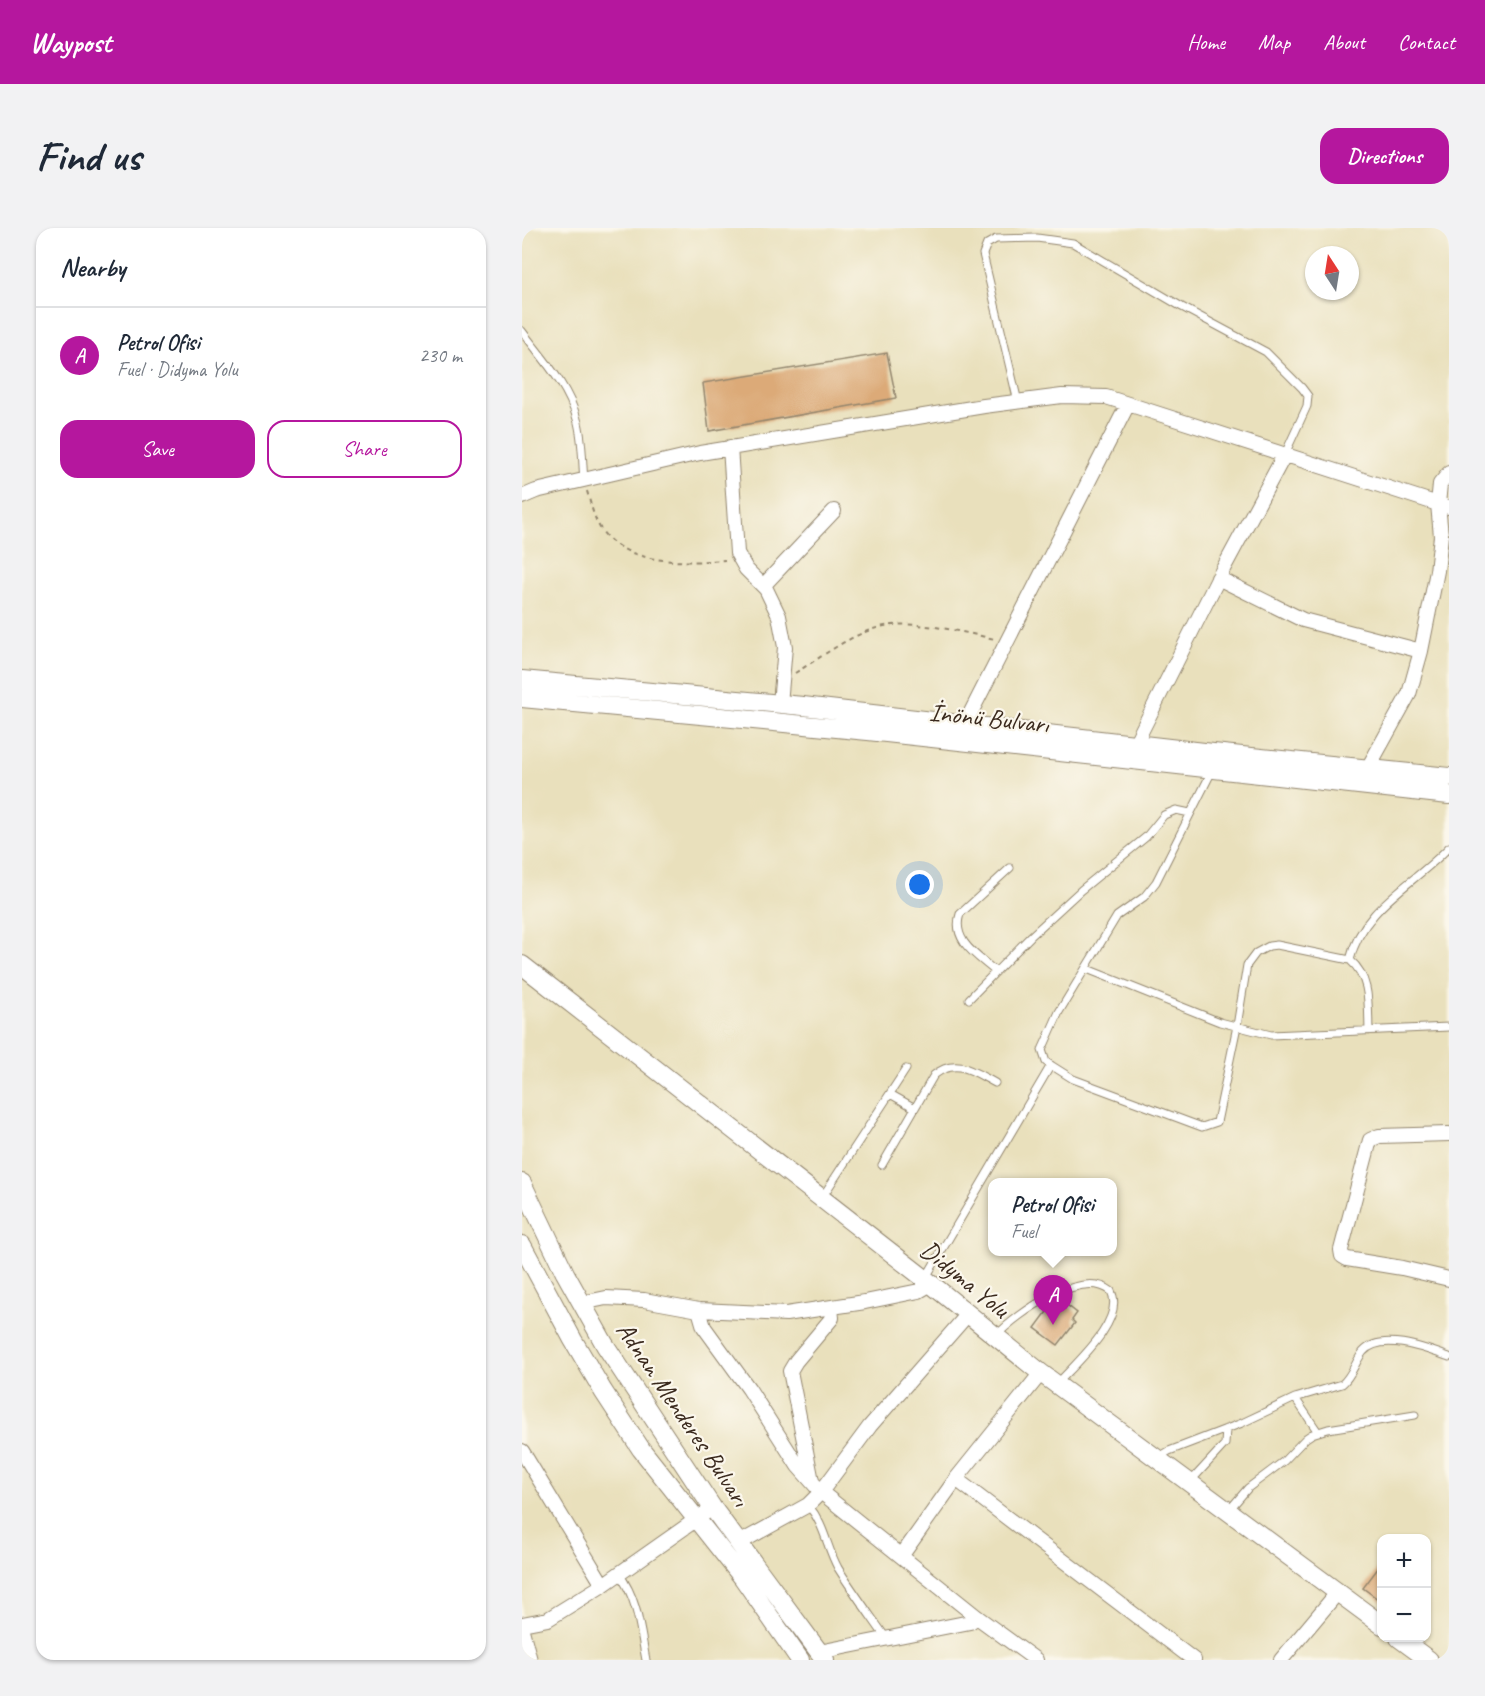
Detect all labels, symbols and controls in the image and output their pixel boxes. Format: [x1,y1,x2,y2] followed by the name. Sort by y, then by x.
[30,25,111,60] text: Waypost
[1187,29,1225,55] text: Home
[1258,29,1290,55] text: Map
[1323,29,1365,55] text: About
[1398,29,1455,55] text: Contact
[1320,128,1449,184] button: Directions
[36,130,141,183] text: Find us
[1305,246,1359,300] north arrow
[60,251,125,284] text: Nearby
[117,329,200,357] text: Petrol Ofisi
[74,343,85,368] text: A
[419,343,462,368] text: 230 m
[117,357,238,382] text: Fuel · Didyma Yolu
[60,420,255,478] button: Save
[267,420,462,478] button: Share
[928,695,1051,741] street label: İnönü Bulvarı
[905,870,934,899] your location
[988,1178,1117,1256] popup
[1011,1191,1094,1219] text: Petrol Ofisi
[1011,1219,1037,1244] text: Fuel
[914,1233,1017,1326] street label: Didyma Yolu
[1034,1276,1072,1325] pin: A
[609,1315,758,1514] street label: Adnan Menderes Bulvarı
[1377,1534,1431,1642] map controls
[1377,1534,1431,1588] button: +
[1377,1588,1431,1642] button: −

